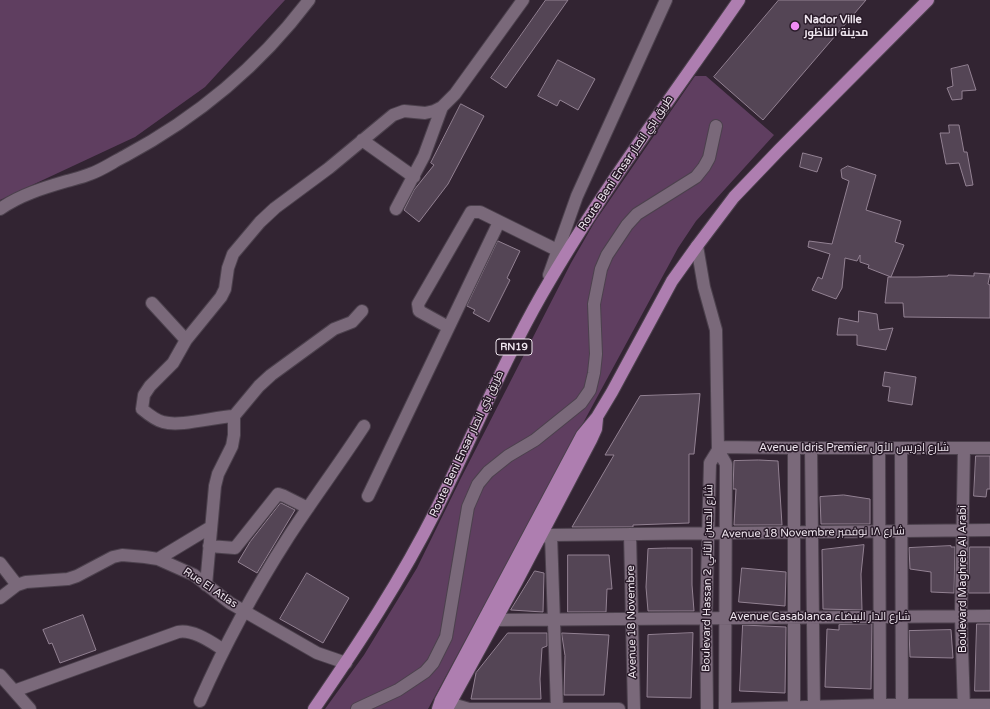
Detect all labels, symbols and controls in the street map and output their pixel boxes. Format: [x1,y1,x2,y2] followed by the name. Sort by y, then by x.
[804,13,868,39] place label: Nador Ville مدينة الناظور
[789,20,801,32] marker: Nador Ville مدينة الناظور
[576,93,676,233] street label: Route Beni Ensar طريق بني انصار
[496,339,532,355] road number: RN19
[427,369,507,519] street label: Route Beni Ensar طريق بني انصار
[759,441,949,455] street label: Avenue Idris Premier شارع إدريس الأول
[700,484,716,672] street label: Boulevard Hassan 2 شارع الحسن الثاني
[956,505,970,653] street label: Boulevard Maghreb Al Arabi
[721,525,905,541] street label: Avenue 18 Novembre شارع ١٨ نوفمبر
[180,565,240,611] street label: Rue El Atlas
[624,565,640,679] street label: Avenue 18 Novembre
[730,610,910,624] street label: Avenue Casablanca شارع الدار البيضاء

